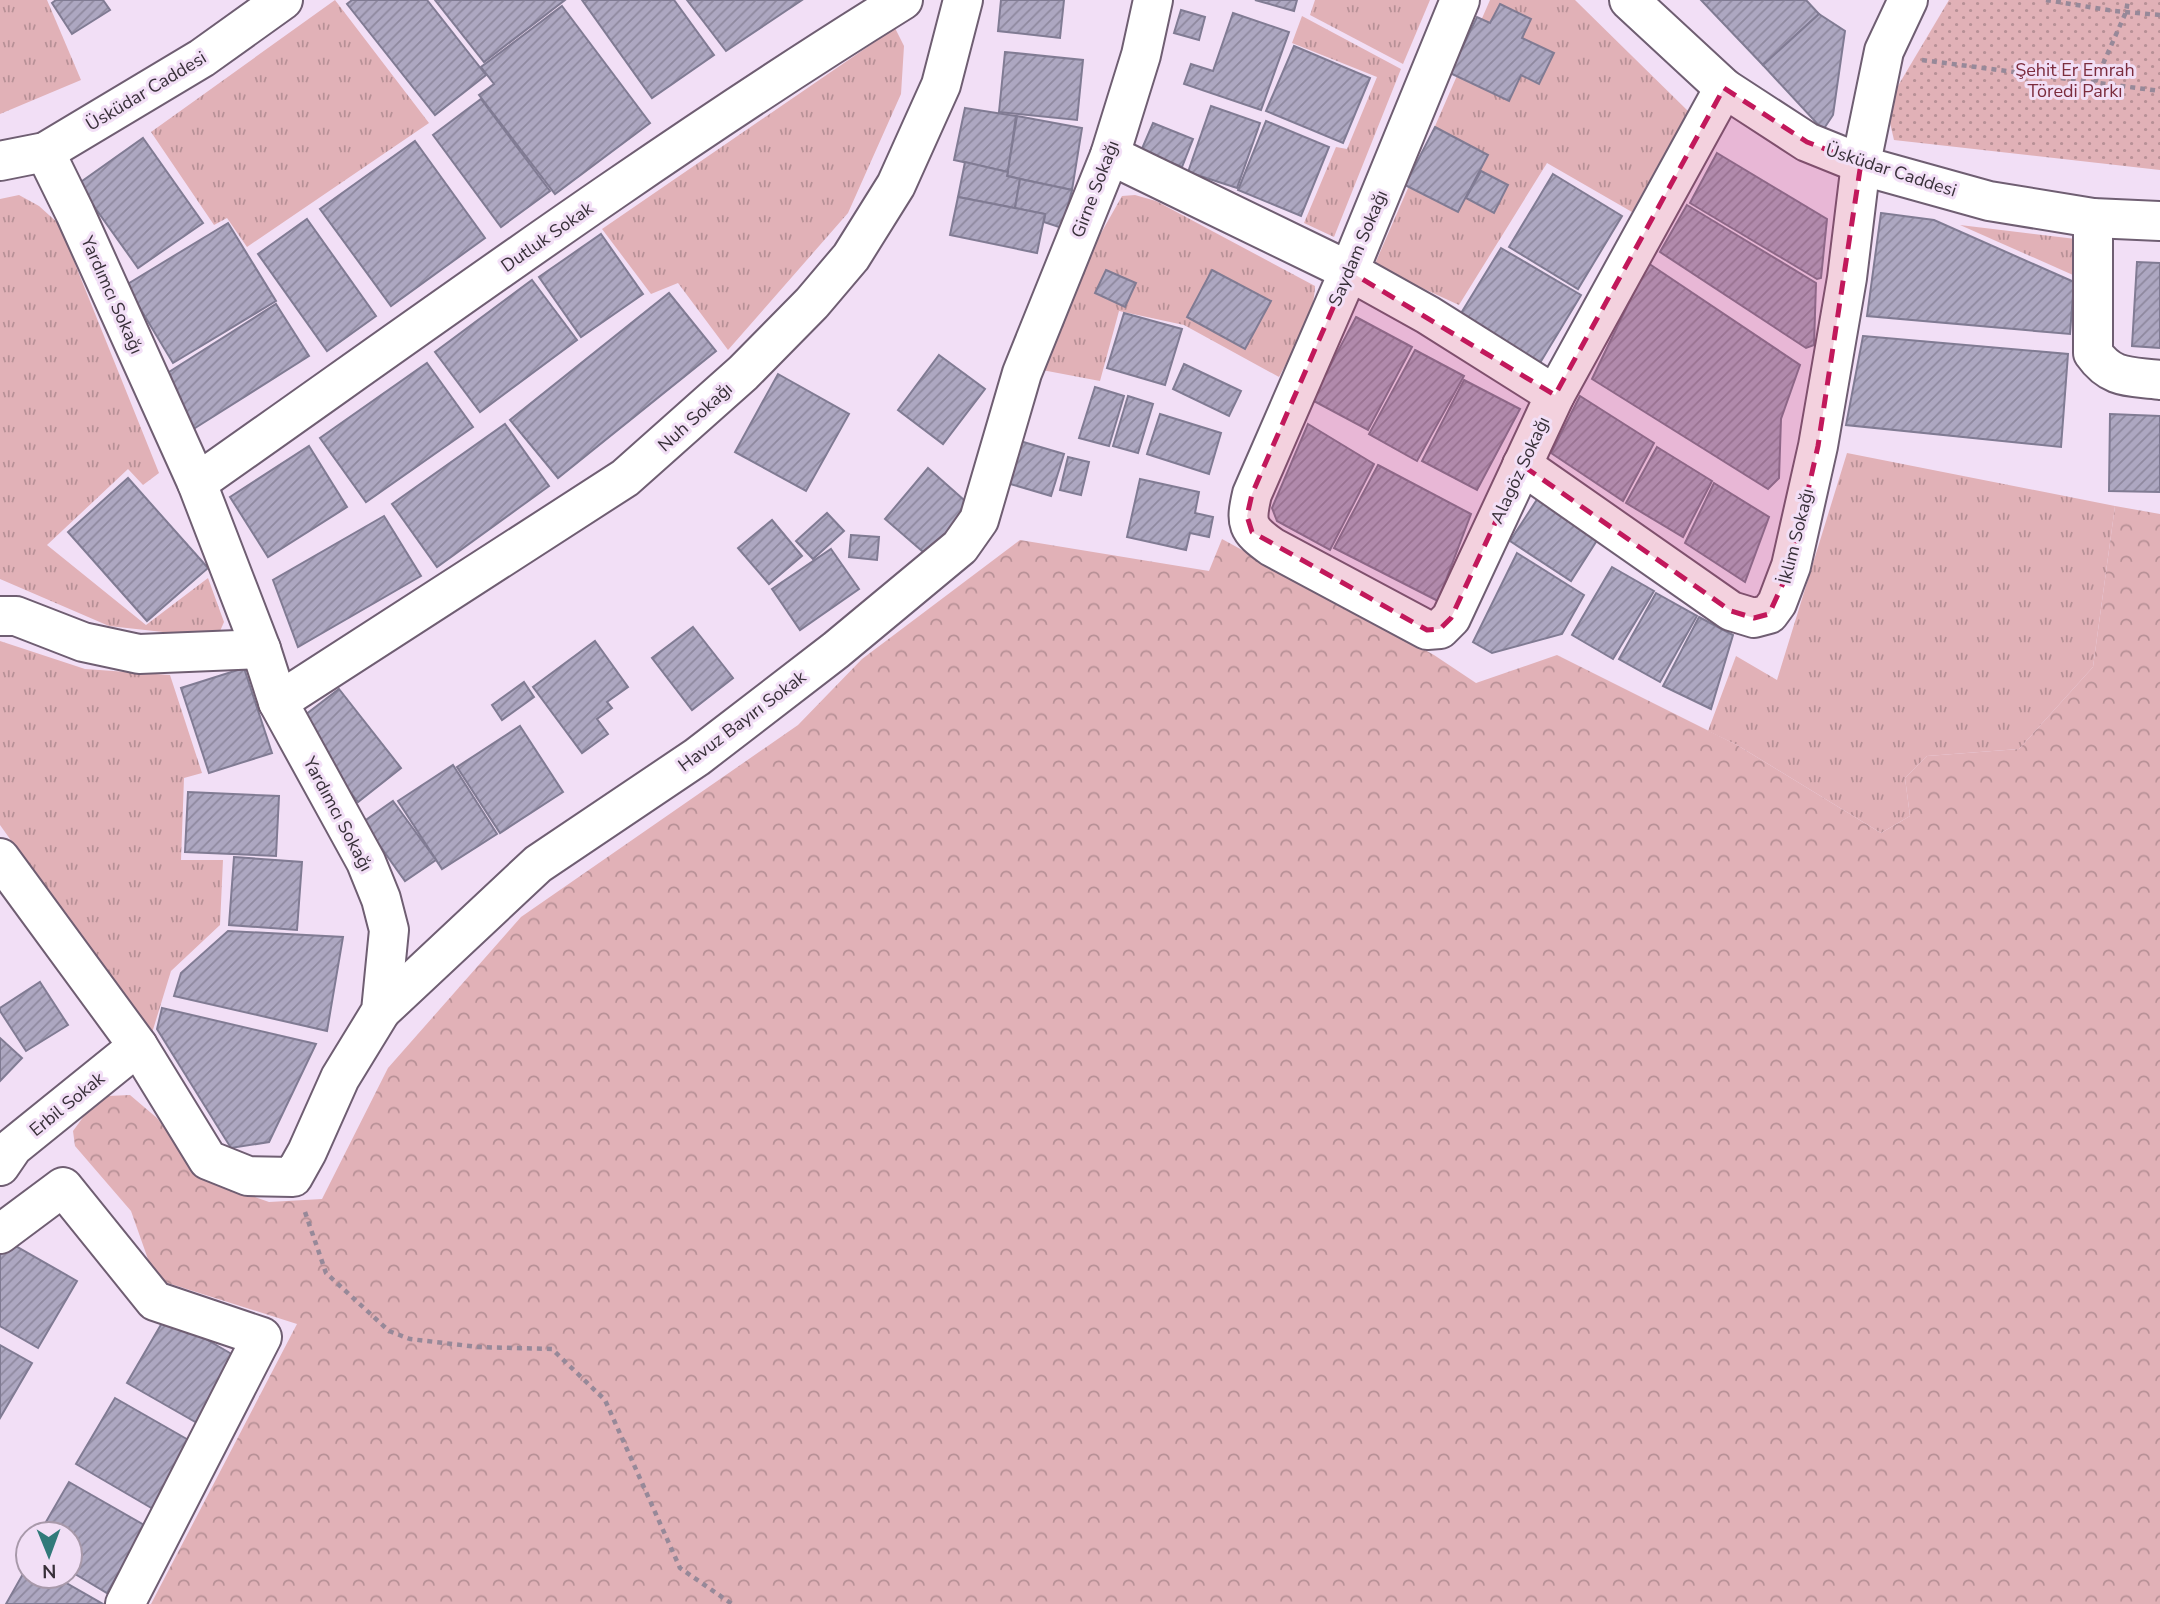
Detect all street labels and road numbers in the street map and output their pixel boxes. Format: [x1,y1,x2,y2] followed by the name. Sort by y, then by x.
[81,46,211,136] street label: Üsküdar Caddesi
[1065,137,1125,241] street label: Girne Sokağı
[1822,137,1960,203] street label: Üsküdar Caddesi
[1323,186,1393,310] street label: Saydam Sokağı
[496,196,599,278] street label: Dutluk Sokak
[75,231,149,358] street label: Yardımcı Sokağı
[653,377,737,457] street label: Nuh Sokağı
[1485,413,1555,527] street label: Alagöz Sokağı
[1773,486,1819,586] street label: İklim Sokağı
[673,664,812,777] street label: Havuz Bayırı Sokak
[297,752,378,876] street label: Yardımcı Sokağı
[24,1066,110,1142] street label: Erbil Sokak

